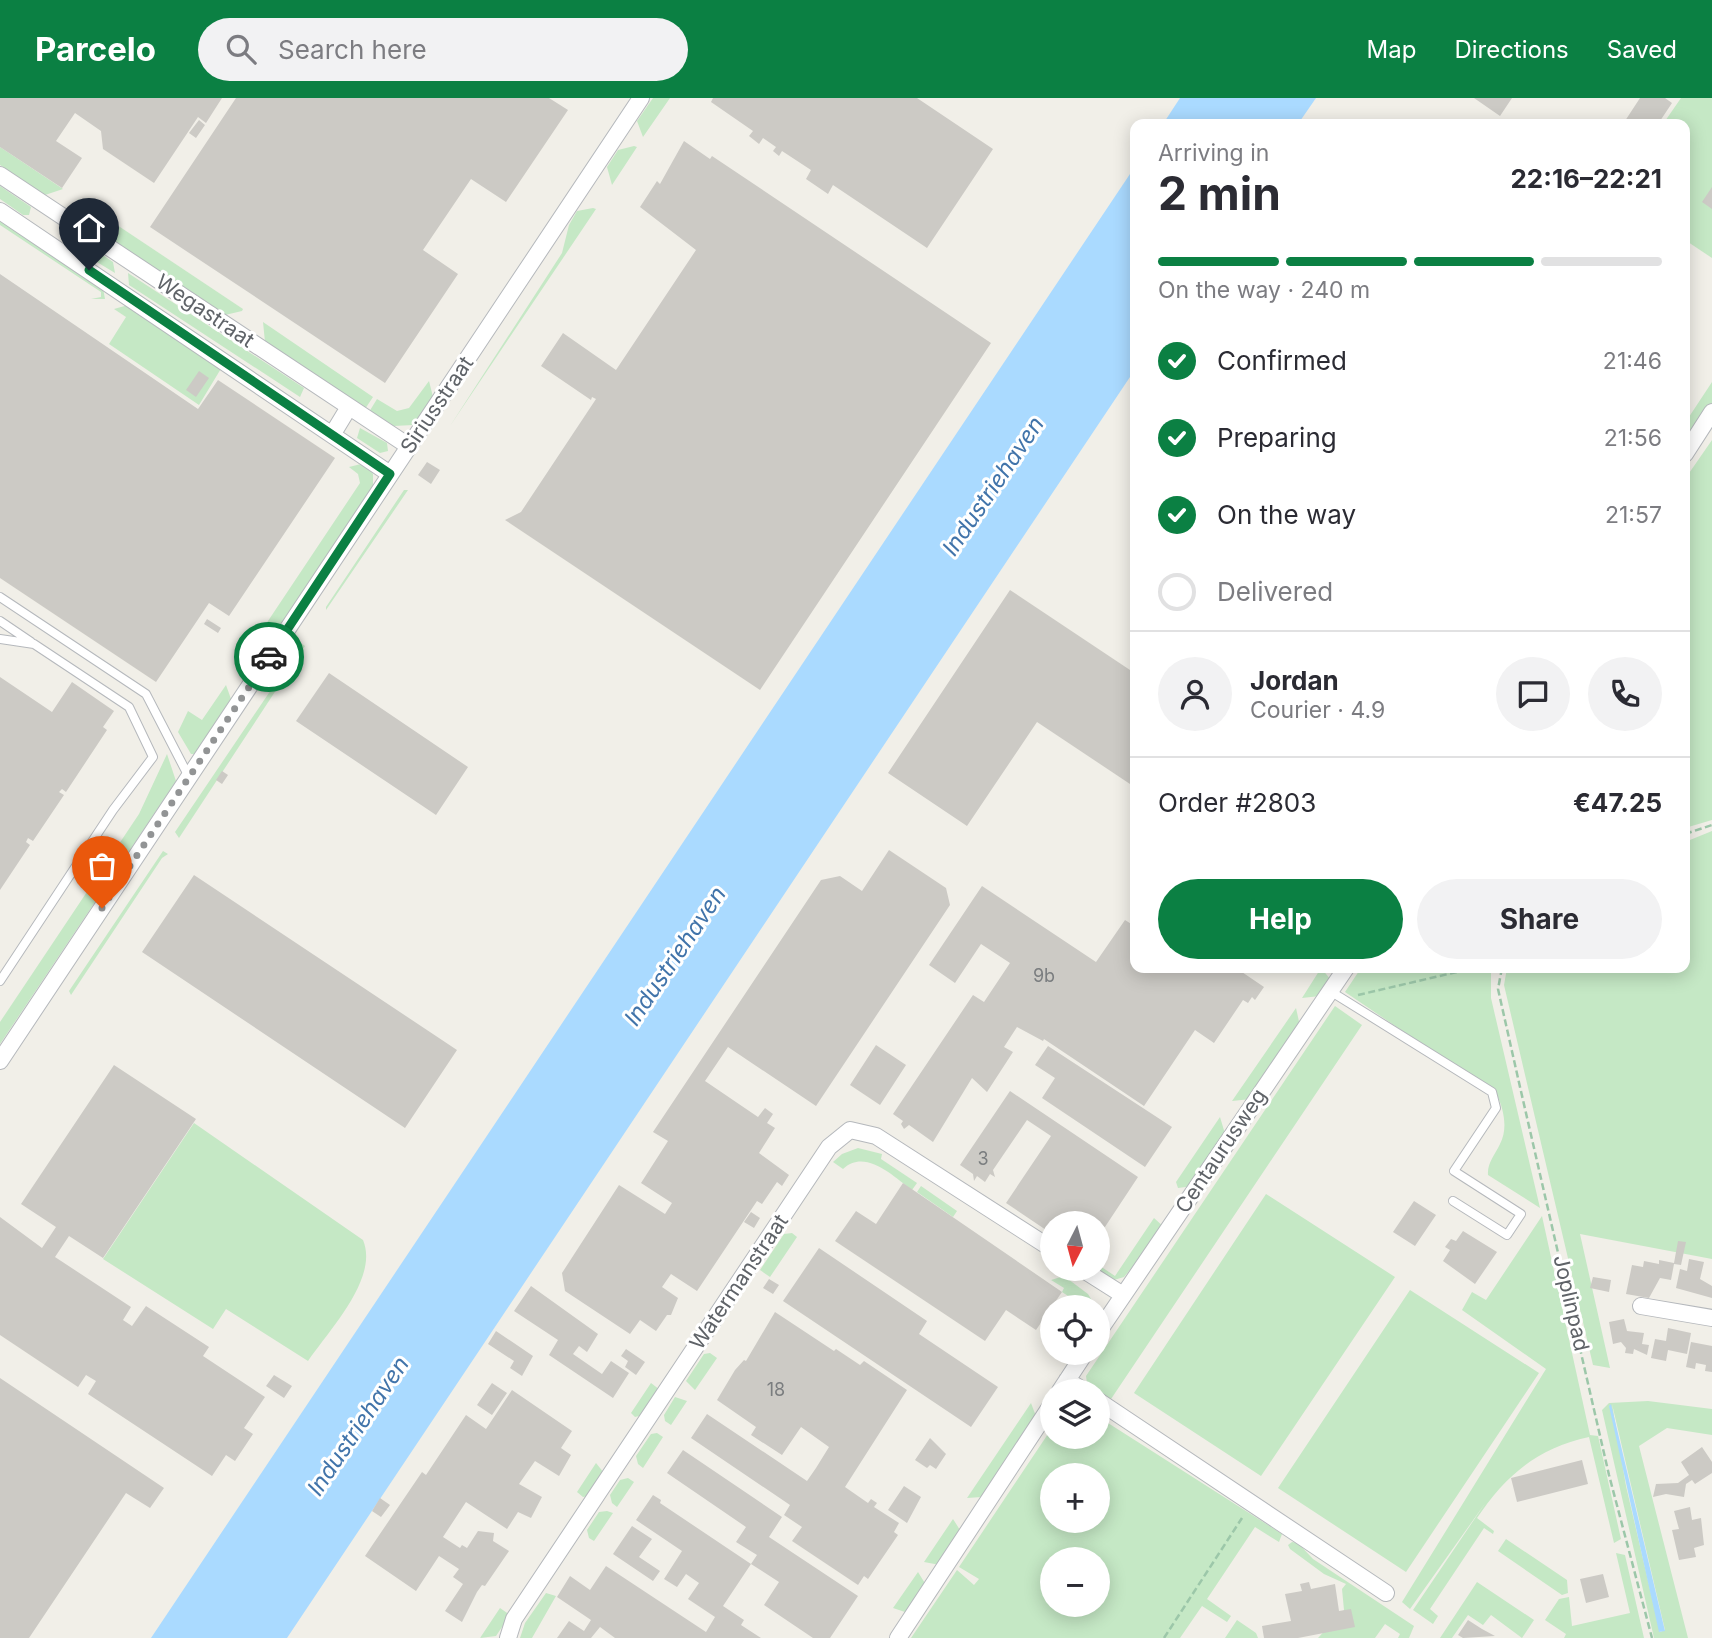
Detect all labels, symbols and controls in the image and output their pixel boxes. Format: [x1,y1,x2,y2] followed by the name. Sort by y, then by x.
[198,18,688,81] search box
[35,29,156,69] text: Parcelo
[222,30,260,68] icon: search
[278,34,427,65] text: Search here
[1367,35,1416,64] text: Map
[1454,35,1569,64] text: Directions
[1607,35,1677,64] text: Saved
[1158,139,1269,167] text: Arriving in
[1510,163,1662,194] text: 22:16–22:21
[1158,165,1281,221] text: 2 min
[59,198,119,270] pin
[70,209,108,247] icon: home
[152,269,259,353] street label: Wegastraat
[1158,276,1370,304] text: On the way · 240 m
[1158,342,1196,380] icon: check
[1217,345,1347,376] text: Confirmed
[1603,347,1662,375] text: 21:46
[395,351,478,458] street label: Siriusstraat
[936,411,1050,561] water label: Industriehaven
[1158,419,1196,457] icon: check
[1217,422,1337,453] text: Preparing
[1604,424,1662,452] text: 21:56
[1158,496,1196,534] icon: check
[1217,499,1356,530] text: On the way
[1605,501,1662,529] text: 21:57
[1217,576,1333,607] text: Delivered
[234,622,304,692] courier
[250,638,288,676] icon: car
[1158,657,1232,731] button: person
[1496,657,1570,731] button: chat
[1588,657,1662,731] button: phone
[1250,665,1339,696] text: Jordan
[1250,696,1385,724] text: Courier · 4.9
[1158,787,1316,818] text: Order #2803
[1573,787,1662,818] text: €47.25
[72,836,132,908] pin
[83,847,121,885] icon: bag
[1158,879,1403,959] button: Help
[1417,879,1662,959] button: Share
[618,881,732,1031] water label: Industriehaven
[1033,965,1055,986] house number: 9b
[1170,1084,1271,1218] street label: Centaurusweg
[977,1148,989,1169] house number: 3
[684,1209,793,1354] street label: Watermanstraat
[1040,1211,1110,1281] north arrow
[1040,1211,1110,1617] map controls
[1548,1252,1595,1353] street label: Joplinpad
[1040,1295,1110,1365] button: locate
[301,1351,415,1501] water label: Industriehaven
[767,1379,785,1400] house number: 18
[1040,1379,1110,1449] button: layers
[1040,1463,1110,1533] button: +
[1040,1547,1110,1617] button: −

